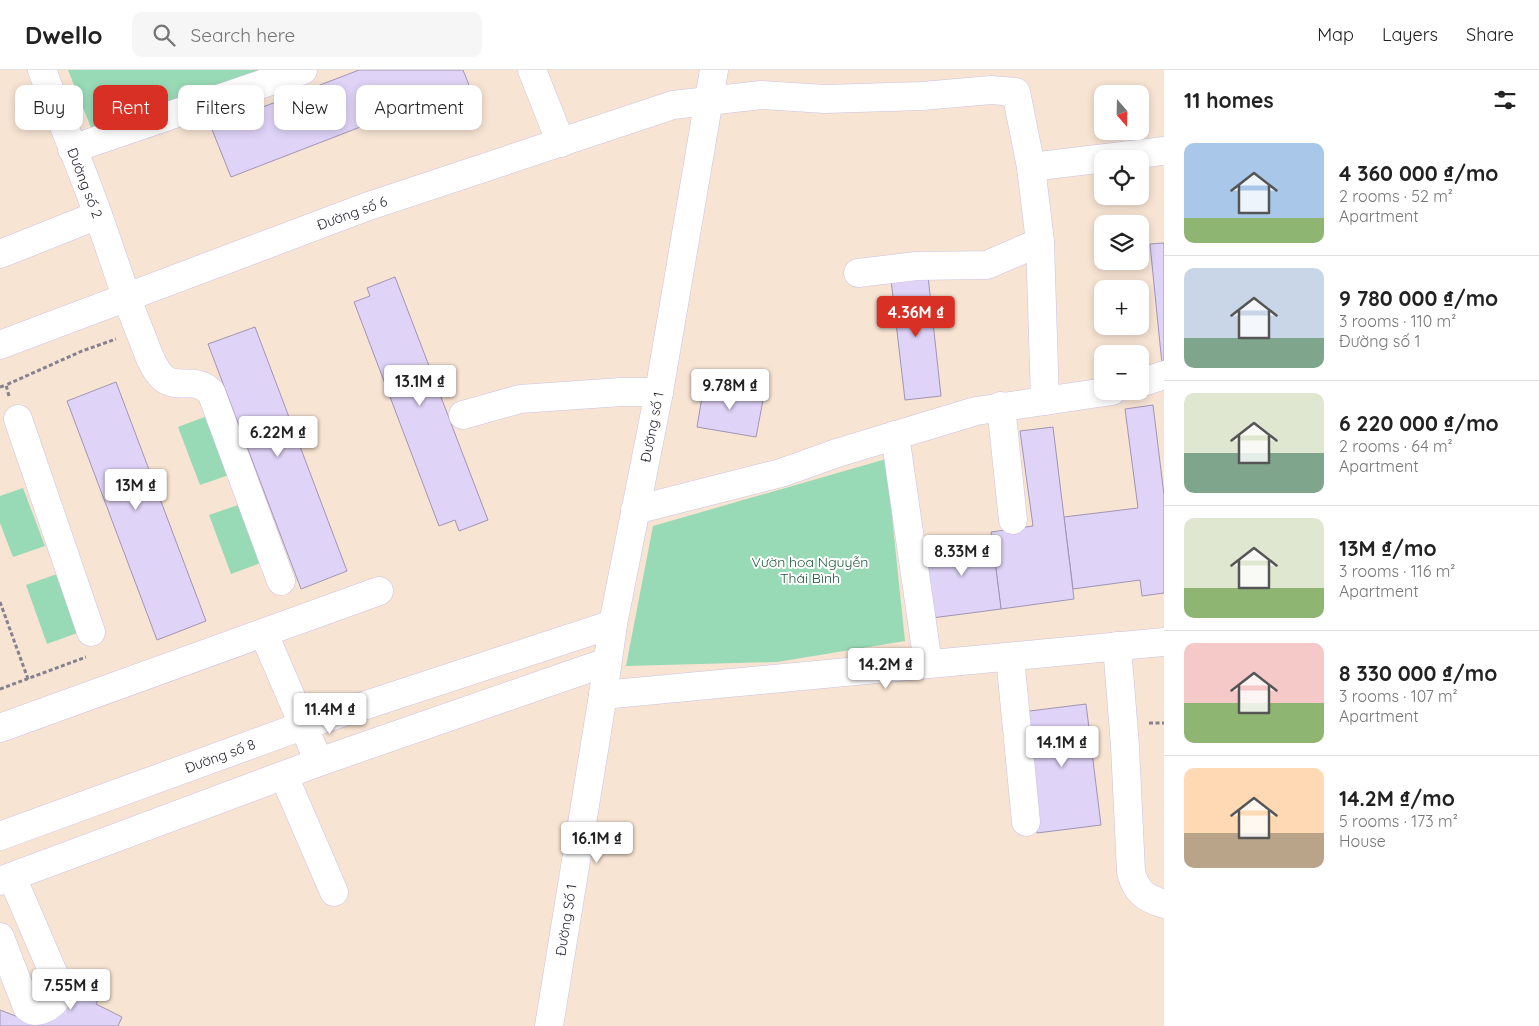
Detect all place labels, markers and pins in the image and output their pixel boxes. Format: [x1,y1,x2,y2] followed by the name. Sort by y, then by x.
[870,296,962,338] pin: 4.36M ₫
[374,364,466,407] pin: 13.1M ₫
[684,368,776,411] pin: 9.78M ₫
[232,416,324,458] pin: 6.22M ₫
[101,468,171,511] pin: 13M ₫
[916,534,1008,577] pin: 8.33M ₫
[840,648,932,690] pin: 14.2M ₫
[284,692,376,735] pin: 11.4M ₫
[1016,726,1108,768] pin: 14.1M ₫
[551,822,643,864] pin: 16.1M ₫
[25,968,117,1011] pin: 7.55M ₫

